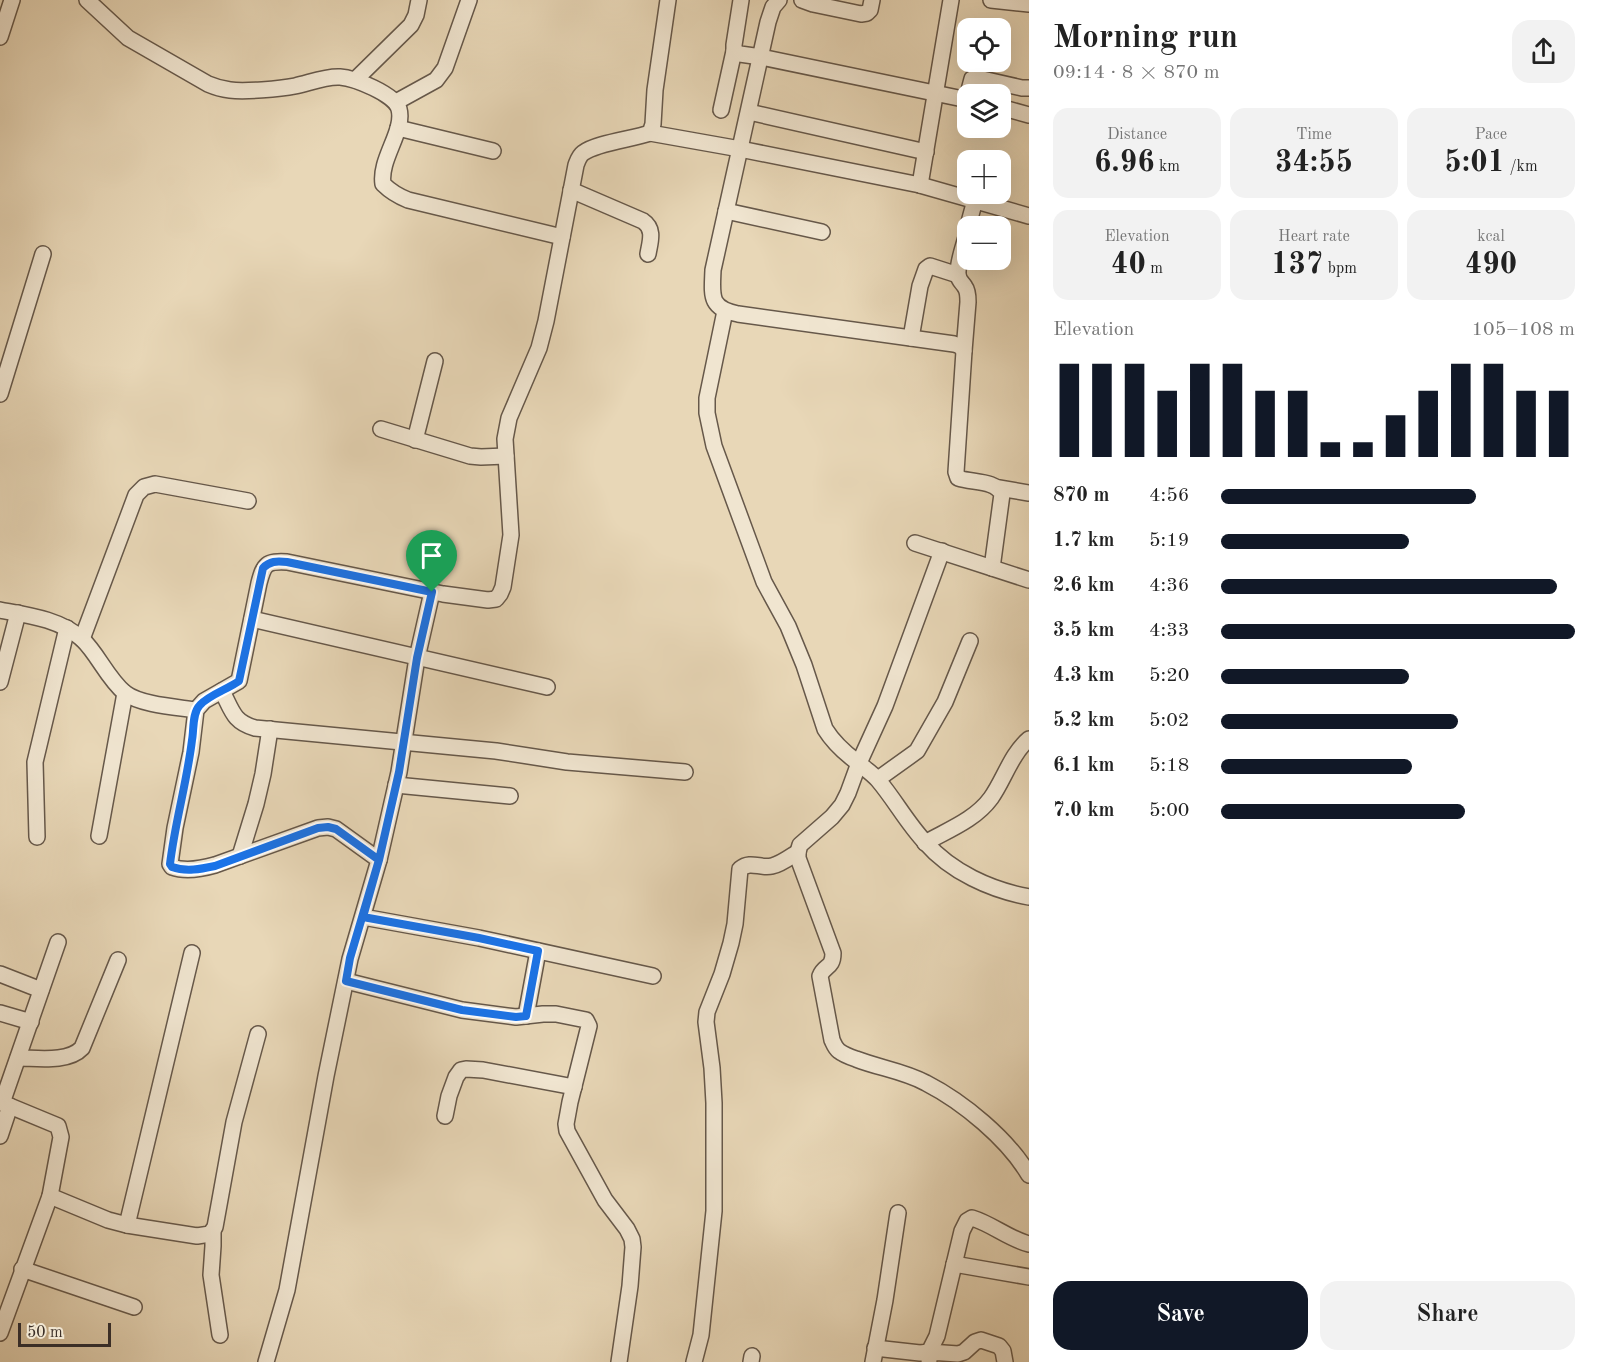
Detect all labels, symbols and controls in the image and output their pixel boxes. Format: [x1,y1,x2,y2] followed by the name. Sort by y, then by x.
[957,18,1011,270] map controls
[957,18,1011,72] button: locate
[1512,20,1575,83] button: share
[1053,22,1238,55] text: Morning run
[1053,63,1220,83] text: 09:14 · 8 × 870 m
[957,84,1011,138] button: layers
[1107,127,1167,143] text: Distance
[1296,127,1332,143] text: Time
[1475,127,1507,143] text: Pace
[1094,148,1155,178] text: 6.96
[1275,148,1353,178] text: 34:55
[1444,148,1505,178] text: 5:01
[957,150,1011,204] button: +
[1155,159,1180,175] text: km
[1505,159,1538,175] text: /km
[957,216,1011,270] button: −
[1104,229,1170,245] text: Elevation
[1278,229,1350,245] text: Heart rate
[1477,229,1505,245] text: kcal
[1111,250,1146,280] text: 40
[1271,250,1323,280] text: 137
[1465,250,1517,280] text: 490
[1146,261,1163,277] text: m
[1323,261,1357,277] text: bpm
[1053,320,1134,340] text: Elevation
[1472,320,1575,340] text: 105–108 m
[1053,486,1109,506] text: 870 m
[1149,486,1189,506] text: 4:56
[406,530,457,592] pin
[1053,531,1115,551] text: 1.7 km
[1149,531,1189,551] text: 5:19
[415,539,448,572] icon: arrive
[1053,576,1115,596] text: 2.6 km
[1149,576,1189,596] text: 4:36
[1053,621,1115,641] text: 3.5 km
[1149,621,1189,641] text: 4:33
[1053,666,1115,686] text: 4.3 km
[1149,666,1189,686] text: 5:20
[1053,711,1115,731] text: 5.2 km
[1149,711,1189,731] text: 5:02
[1053,756,1115,776] text: 6.1 km
[1149,756,1189,776] text: 5:18
[1053,801,1115,821] text: 7.0 km
[1149,801,1189,821] text: 5:00
[1053,1281,1308,1350] button: Save
[1320,1281,1575,1350] button: Share
[18,1320,111,1348] scale bar
[27,1325,63,1341] text: 50 m

